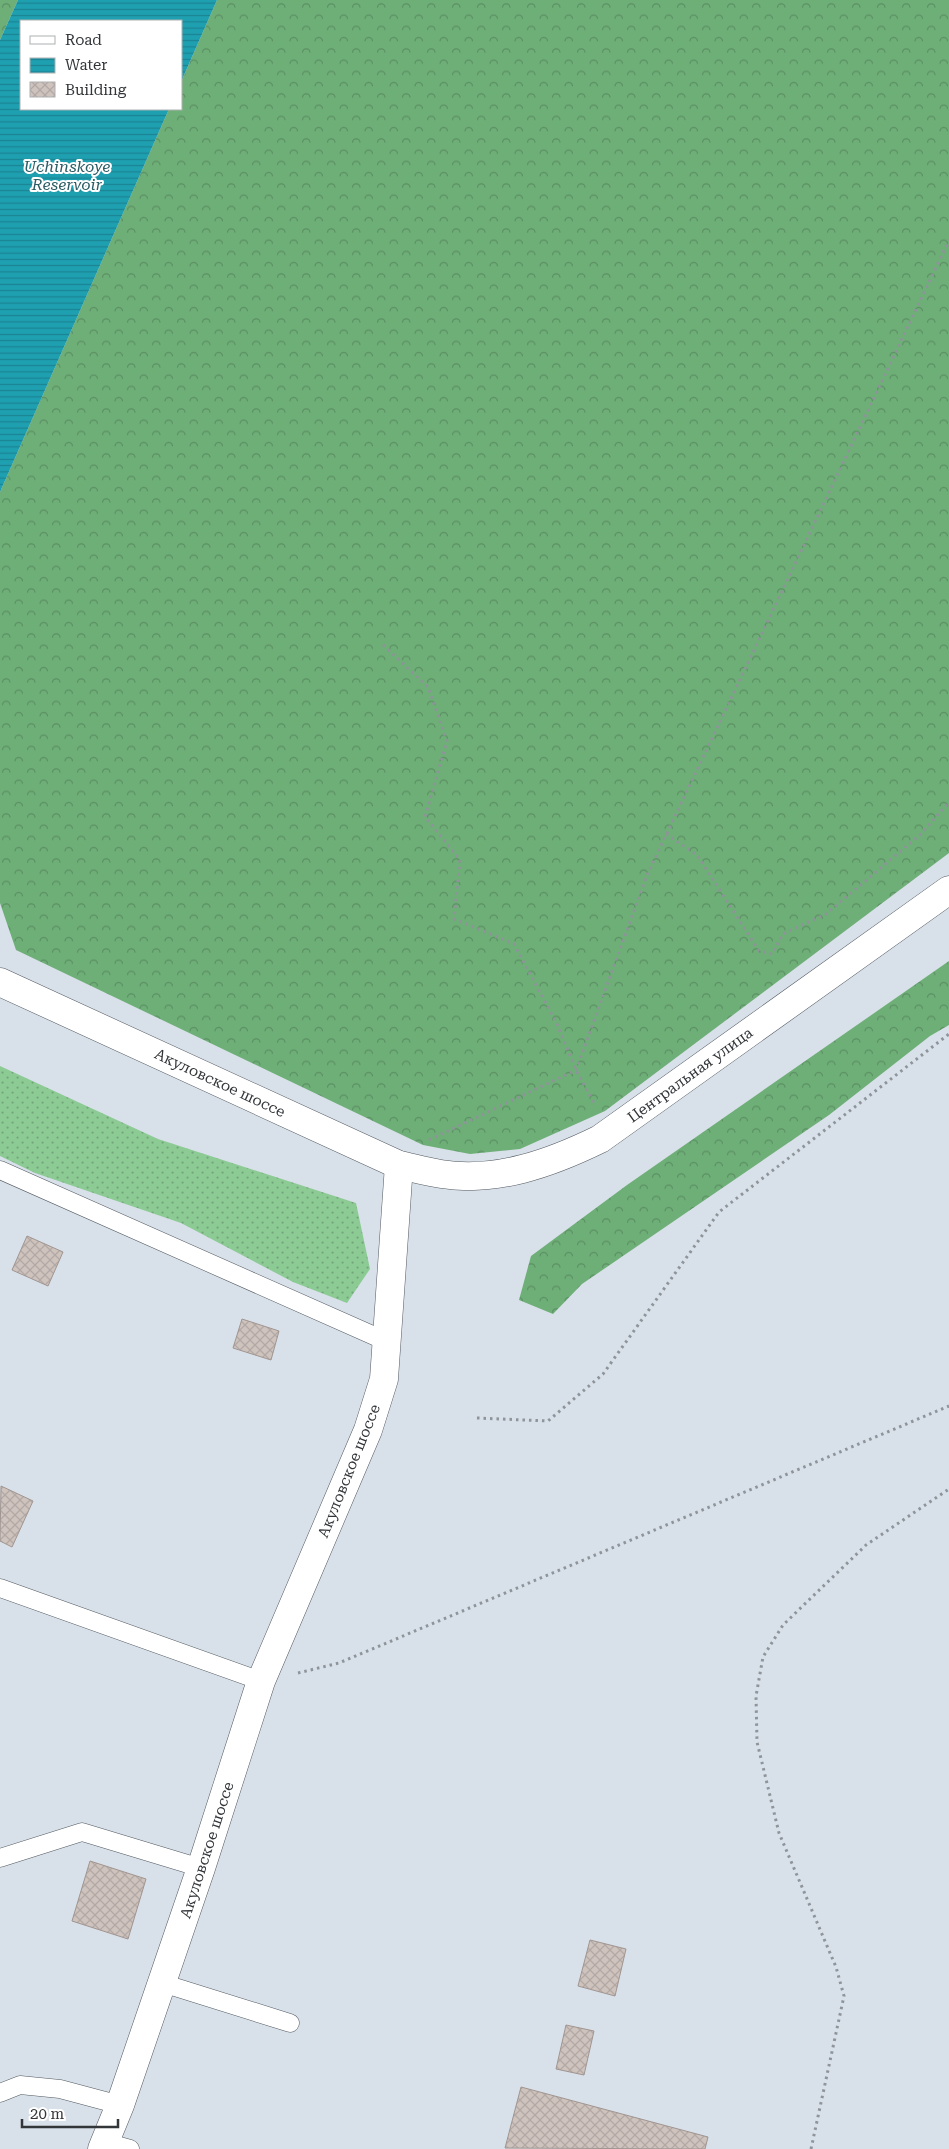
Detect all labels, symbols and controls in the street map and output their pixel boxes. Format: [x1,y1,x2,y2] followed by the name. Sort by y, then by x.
[20,20,182,110] legend
[65,31,102,49] text: Road
[65,56,107,74] text: Water
[65,81,127,99] text: Building
[24,157,110,194] water label: Uchinskoye Reservoir
[624,1024,756,1126] street label: Центральная улица
[152,1045,288,1121] street label: Акуловское шоссе
[314,1402,384,1540] street label: Акуловское шоссе
[176,1780,238,1920] street label: Акуловское шоссе
[22,2096,119,2128] scale bar
[30,2105,65,2123] text: 20 m

